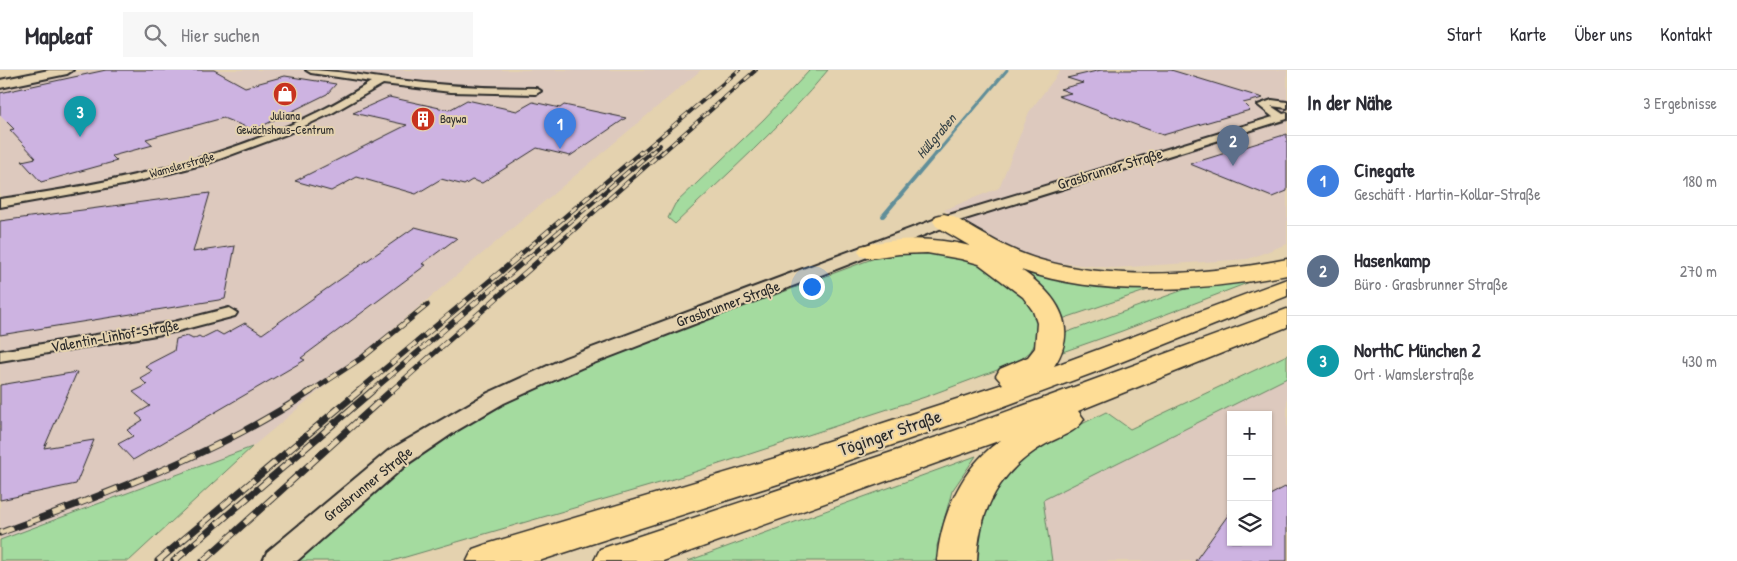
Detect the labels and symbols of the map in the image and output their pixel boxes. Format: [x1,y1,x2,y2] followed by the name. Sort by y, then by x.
[272,81,298,107] shop icon: Juliana Gewächshaus-Centrum
[64,96,96,137] pin: 3
[410,106,436,132] building icon: Baywa
[236,107,334,138] place label: Juliana Gewächshaus-Centrum
[544,108,576,149] pin: 1
[911,108,962,163] water label: Hüllgraben
[440,110,466,127] place label: Baywa
[1217,125,1249,166] pin: 2
[1055,143,1165,194] street label: Grasbrunner Straße
[147,147,216,182] street label: Wamslerstraße
[799,274,825,300] your location
[673,275,783,332] street label: Grasbrunner Straße
[49,314,181,357] street label: Valentin-Linhof-Straße
[835,403,945,462] street label: Töginger Straße
[319,441,417,526] street label: Grasbrunner Straße

